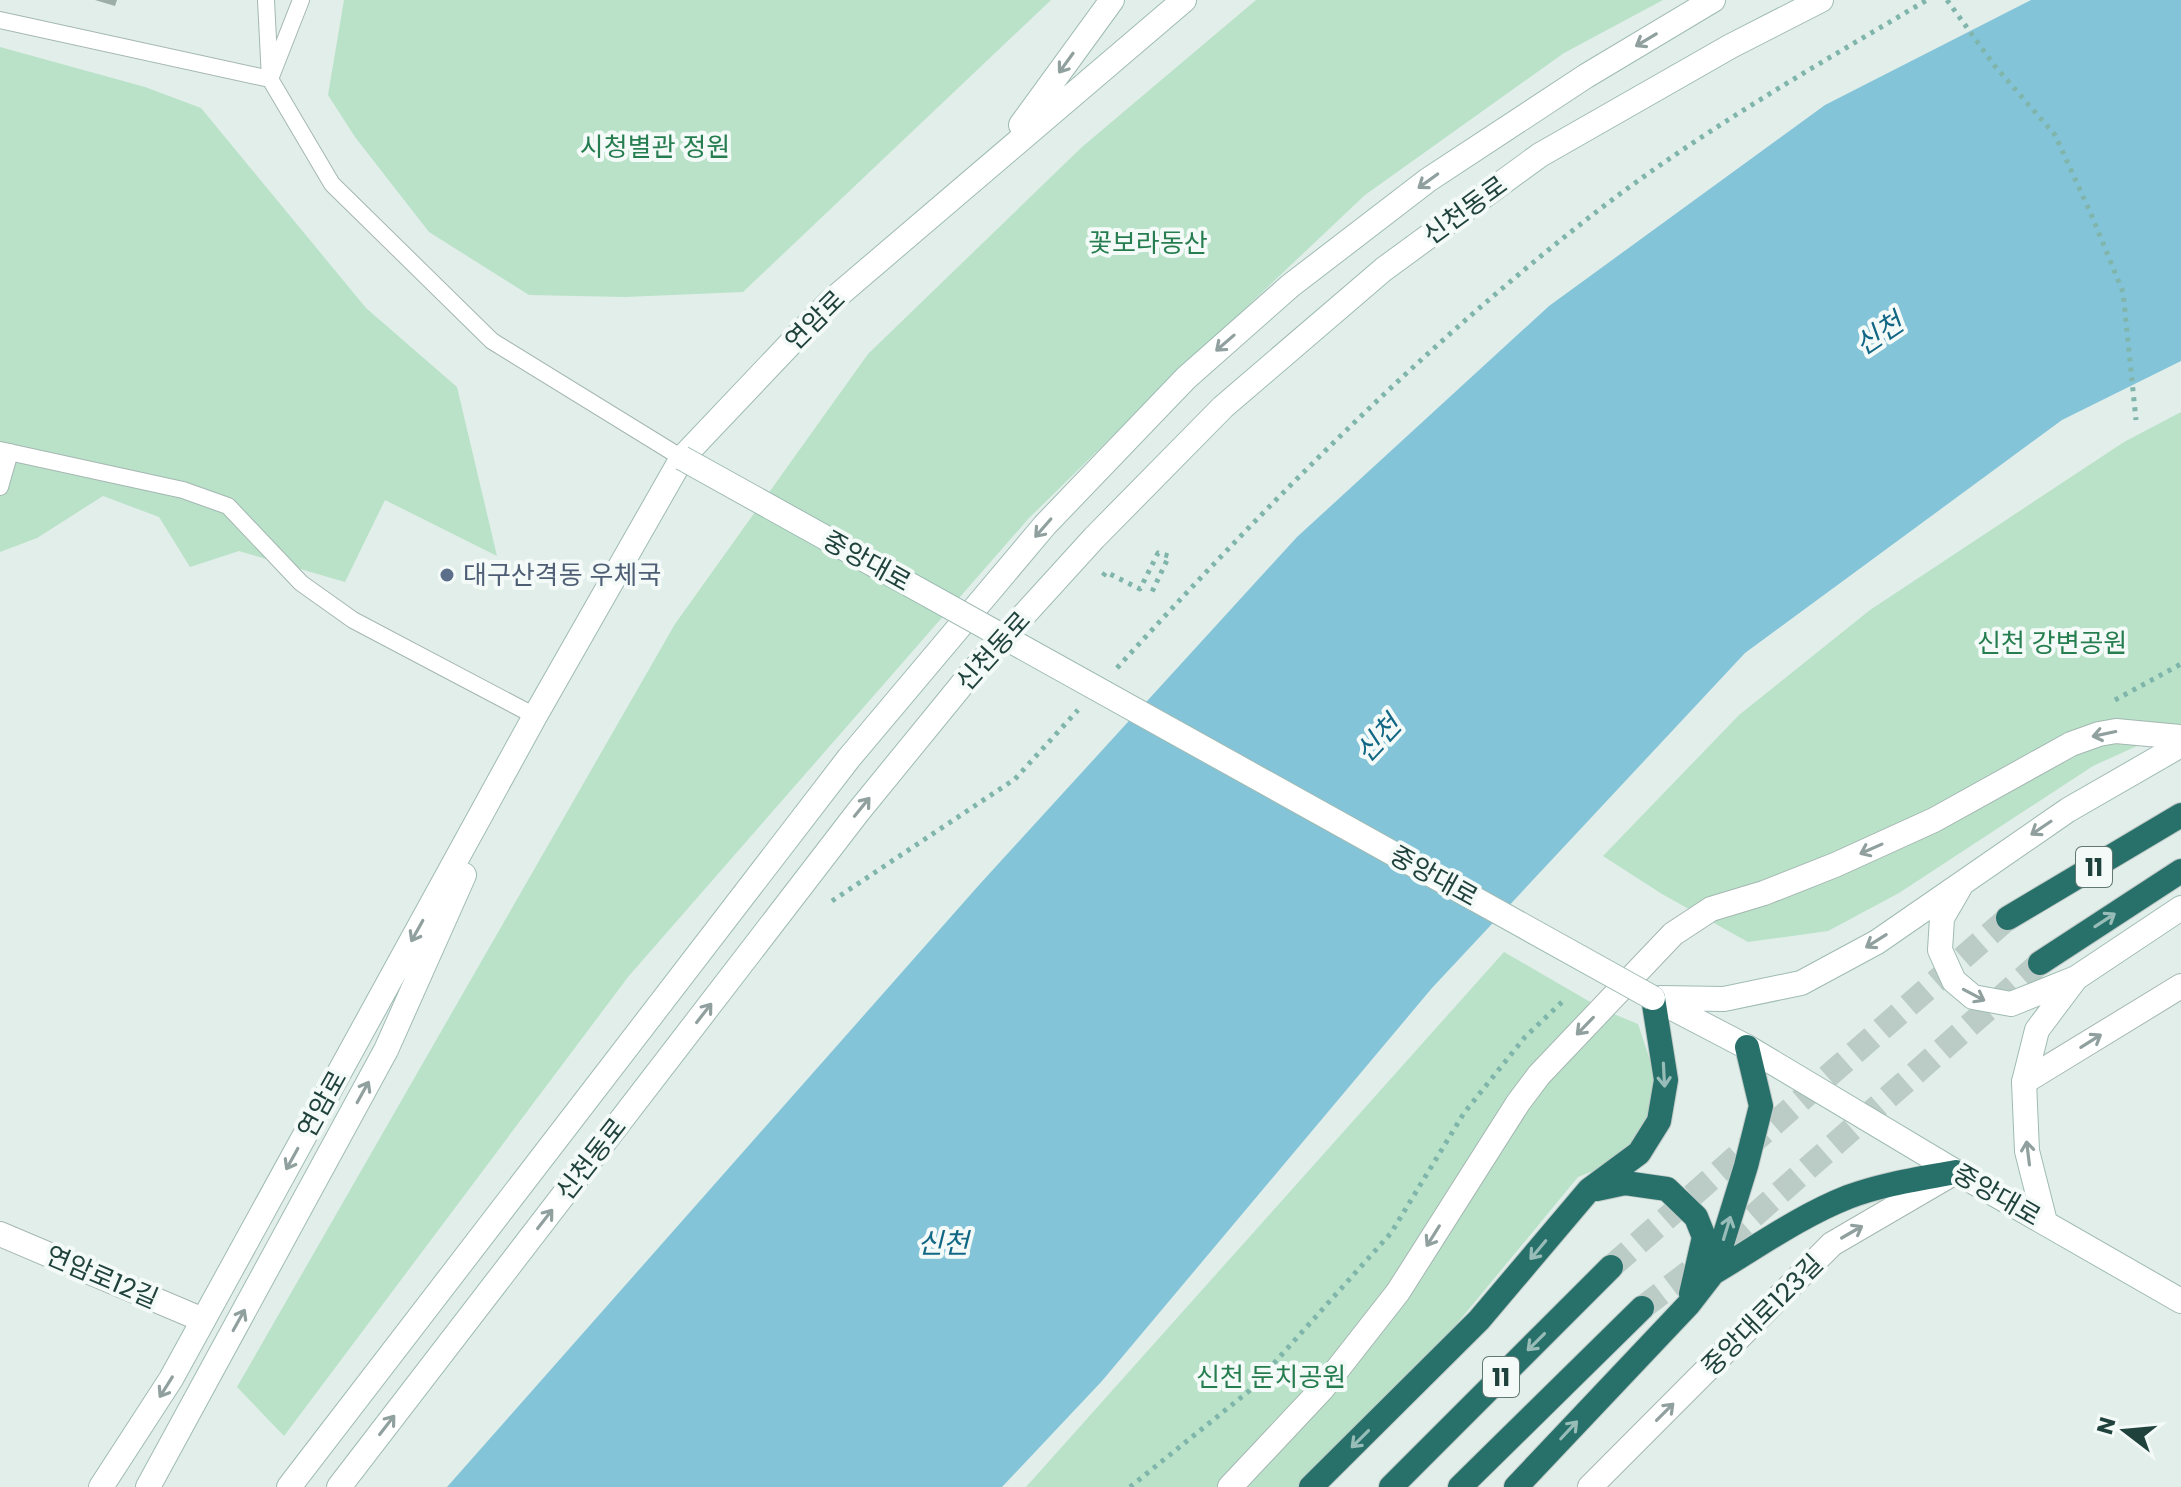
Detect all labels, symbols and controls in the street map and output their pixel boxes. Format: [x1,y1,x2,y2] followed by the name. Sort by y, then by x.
[1635,32,1658,48] one-way arrow
[1058,52,1075,73] one-way arrow
[580,129,730,165] park label: 시청별관 정원
[1416,167,1514,253] street label: 신천동로
[1418,172,1439,189] one-way arrow
[1088,225,1208,261] park label: 꽃보라동산
[777,282,853,358] street label: 연암로
[1847,302,1914,365] water label: 신천
[1216,334,1236,352] one-way arrow
[1034,518,1052,538] one-way arrow
[816,522,918,600] street label: 중앙대로
[463,557,661,593] place label: 대구산격동 우체국
[438,566,456,584] marker: 대구산격동 우체국
[948,603,1038,699] street label: 신천동로
[1977,625,2127,661] park label: 신천 강변공원
[1346,704,1412,771] water label: 신천
[2091,727,2117,742] one-way arrow
[853,797,871,818] one-way arrow
[2031,819,2053,836] one-way arrow
[1383,837,1485,915] street label: 중앙대로
[1859,842,1883,857] one-way arrow
[2076,847,2112,887] road number: 11
[2093,912,2116,928] one-way arrow
[409,919,424,943] one-way arrow
[1865,934,1888,950] one-way arrow
[1962,987,1985,1003] one-way arrow
[695,1003,712,1024] one-way arrow
[1576,1016,1595,1036] one-way arrow
[2079,1033,2102,1049] one-way arrow
[1657,1061,1672,1088] one-way arrow
[289,1064,355,1144] street label: 연암로
[356,1080,372,1104] one-way arrow
[547,1110,635,1208] street label: 신천동로
[2020,1141,2035,1167] one-way arrow
[283,1147,299,1171] one-way arrow
[1947,1155,2047,1235] street label: 중앙대로
[537,1209,554,1230] one-way arrow
[1720,1216,1735,1242] one-way arrow
[917,1224,972,1263] water label: 신천
[1425,1224,1441,1247] one-way arrow
[1840,1224,1863,1240] one-way arrow
[40,1237,164,1317] street label: 연암로12길
[1529,1239,1547,1260] one-way arrow
[1693,1246,1831,1384] street label: 중앙대로123길
[231,1309,247,1332] one-way arrow
[1527,1332,1546,1351] one-way arrow
[1483,1357,1519,1397] road number: 11
[1196,1359,1346,1395] park label: 신천 둔치공원
[157,1375,173,1398] one-way arrow
[2085,1391,2165,1471] north arrow
[1655,1403,1674,1422] one-way arrow
[2089,1413,2123,1438] text: N
[378,1415,395,1436] one-way arrow
[1560,1421,1578,1441] one-way arrow
[1351,1429,1370,1448] one-way arrow

